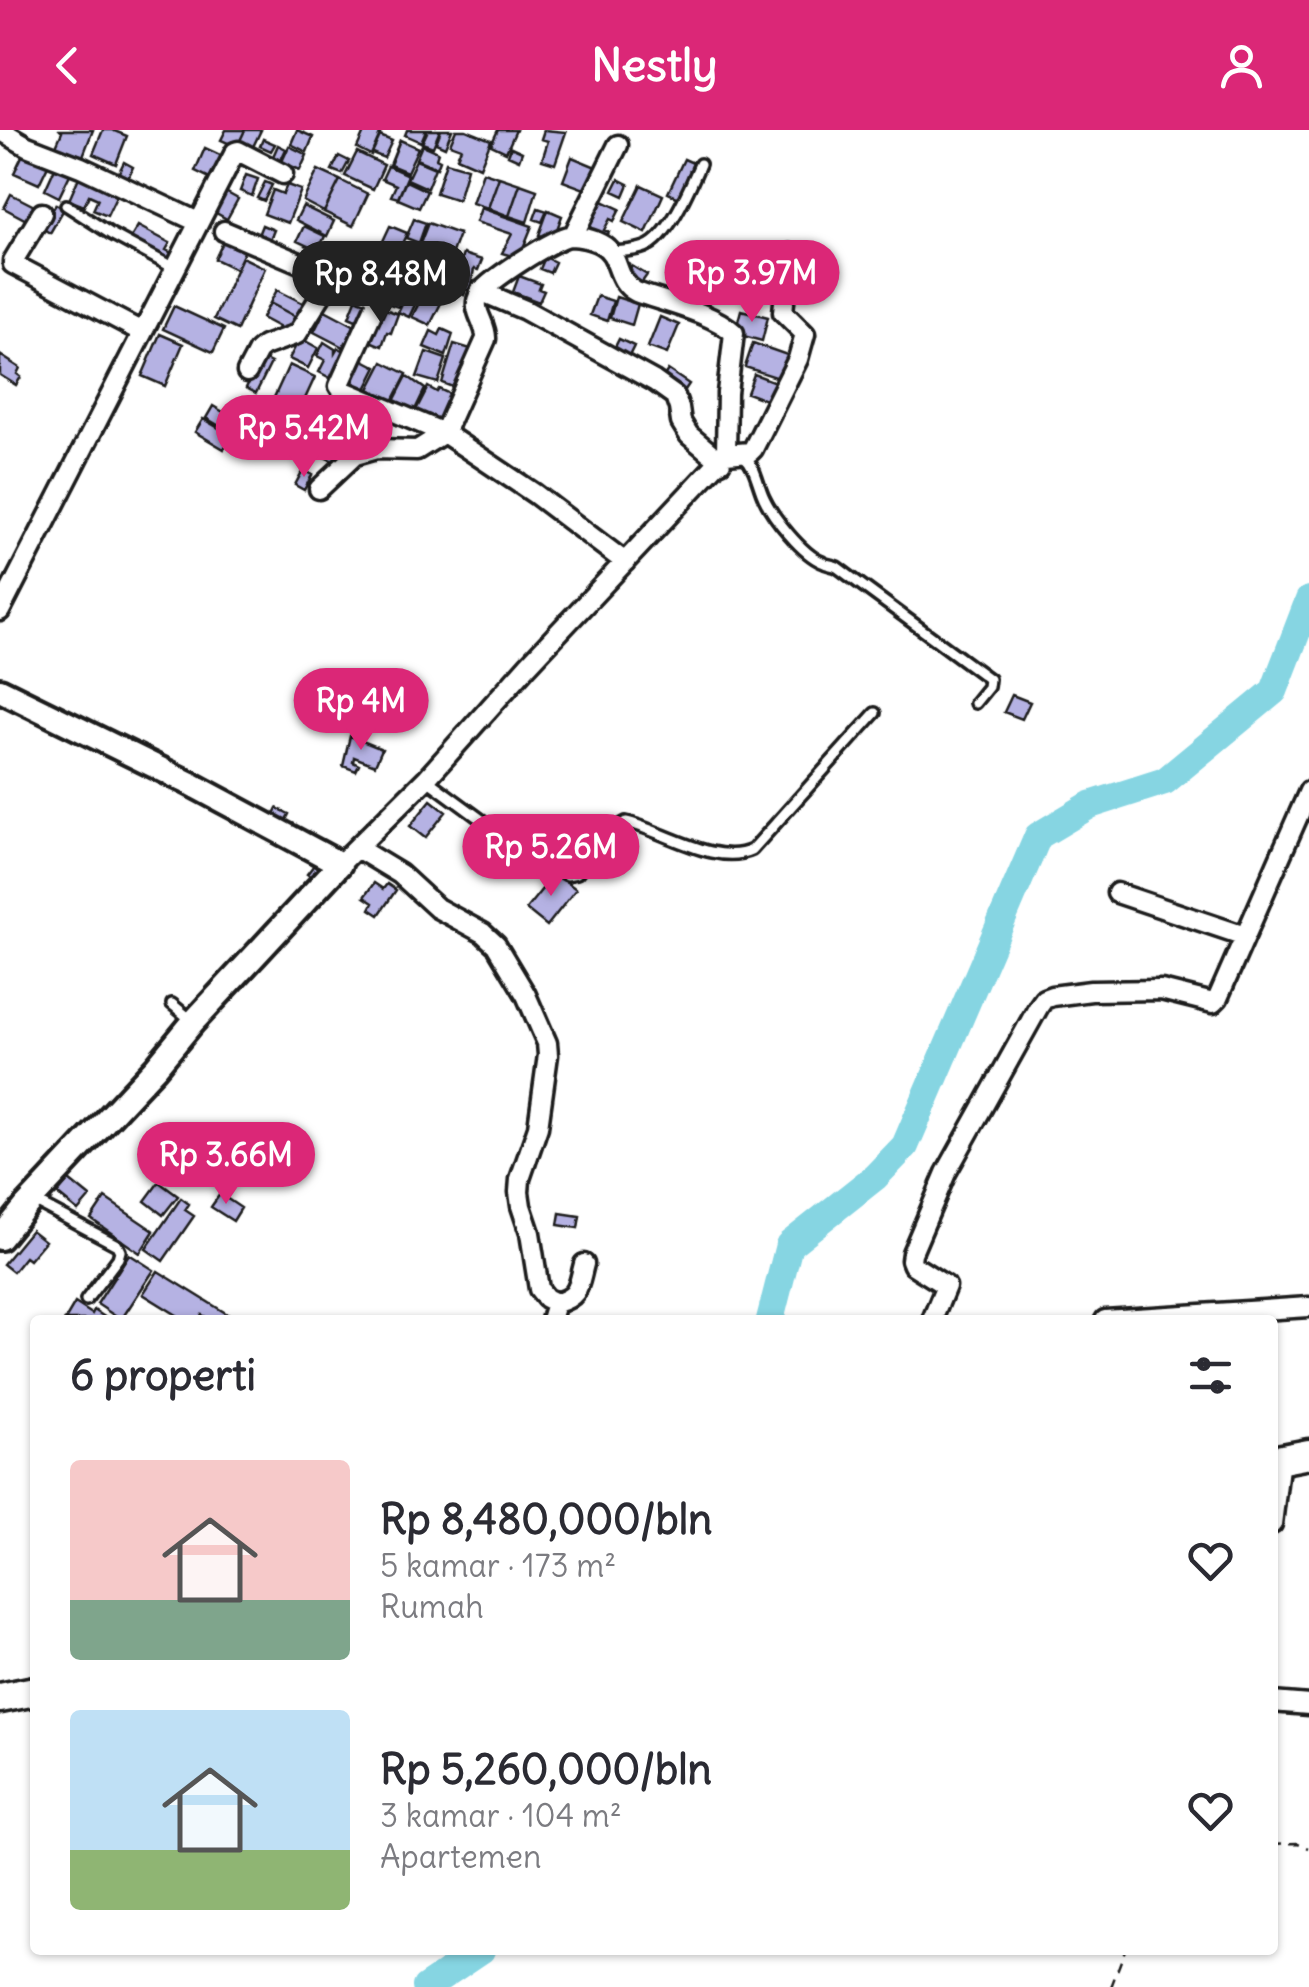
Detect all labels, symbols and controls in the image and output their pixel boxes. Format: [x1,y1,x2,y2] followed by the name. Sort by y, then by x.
[591,37,718,93] text: Nestly
[40,38,95,93] icon: back
[1214,38,1269,93] icon: person
[649,240,855,325] pin: Rp 3.97M
[278,241,484,326] pin: Rp 8.48M
[686,252,818,293] text: Rp 3.97M
[314,253,448,294] text: Rp 8.48M
[201,395,407,480] pin: Rp 5.42M
[238,407,370,448] text: Rp 5.42M
[291,668,431,753] pin: Rp 4M
[316,680,406,721] text: Rp 4M
[448,814,654,899] pin: Rp 5.26M
[484,826,618,867] text: Rp 5.26M
[123,1122,329,1207] pin: Rp 3.66M
[159,1134,293,1175] text: Rp 3.66M
[1183,1348,1238,1403] icon: filters
[70,1349,256,1401] text: 6 properti
[380,1493,712,1545] text: Rp 8,480,000/bln
[150,1500,270,1620] icon: home
[1183,1533,1238,1588] icon: heart
[380,1545,616,1586] text: 5 kamar · 173 m²
[380,1586,484,1627] text: Rumah
[380,1743,712,1795] text: Rp 5,260,000/bln
[150,1750,270,1870] icon: home
[1183,1783,1238,1838] icon: heart
[380,1795,622,1836] text: 3 kamar · 104 m²
[380,1836,542,1877] text: Apartemen

